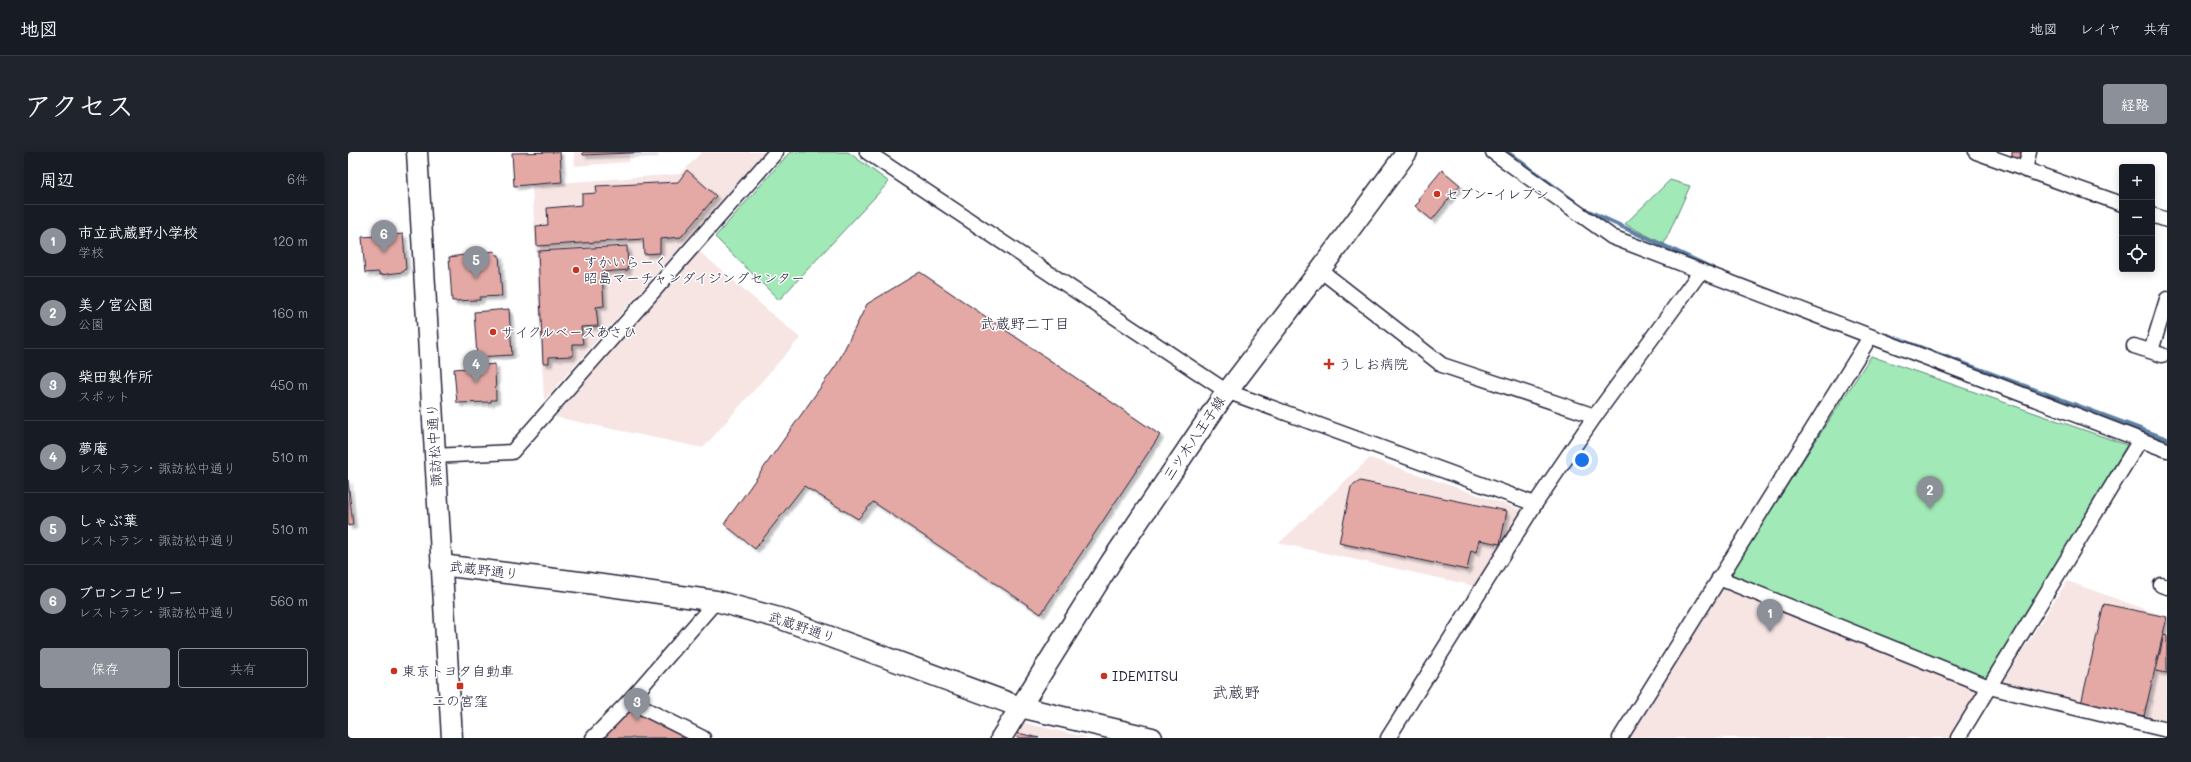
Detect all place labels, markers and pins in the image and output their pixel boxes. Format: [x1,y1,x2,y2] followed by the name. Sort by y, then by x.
[1445,184,1549,203] place label: セブン-イレブン
[1432,189,1442,199] marker: セブン-イレブン
[371,220,397,253] pin: 6
[463,246,489,279] pin: 5
[584,252,805,287] place label: すかいらーく 昭島マーチャンダイジングセンター
[571,265,581,275] marker: すかいらーく 昭島マーチャンダイジングセンター
[501,322,637,341] place label: サイクルベースあさひ
[488,327,498,337] marker: サイクルベースあさひ
[463,350,489,383] pin: 4
[1338,354,1408,373] place label: うしお病院
[1323,358,1335,370] marker: うしお病院
[1917,476,1943,509] pin: 2
[1757,599,1783,632] pin: 1
[402,661,514,680] place label: 東京トヨタ自動車
[389,666,399,676] marker: 東京トヨタ自動車
[1112,666,1178,685] place label: IDEMITSU
[1099,671,1109,681] marker: IDEMITSU
[455,681,465,691] marker: 二の宮窪
[624,688,650,721] pin: 3
[432,691,488,710] place label: 二の宮窪

